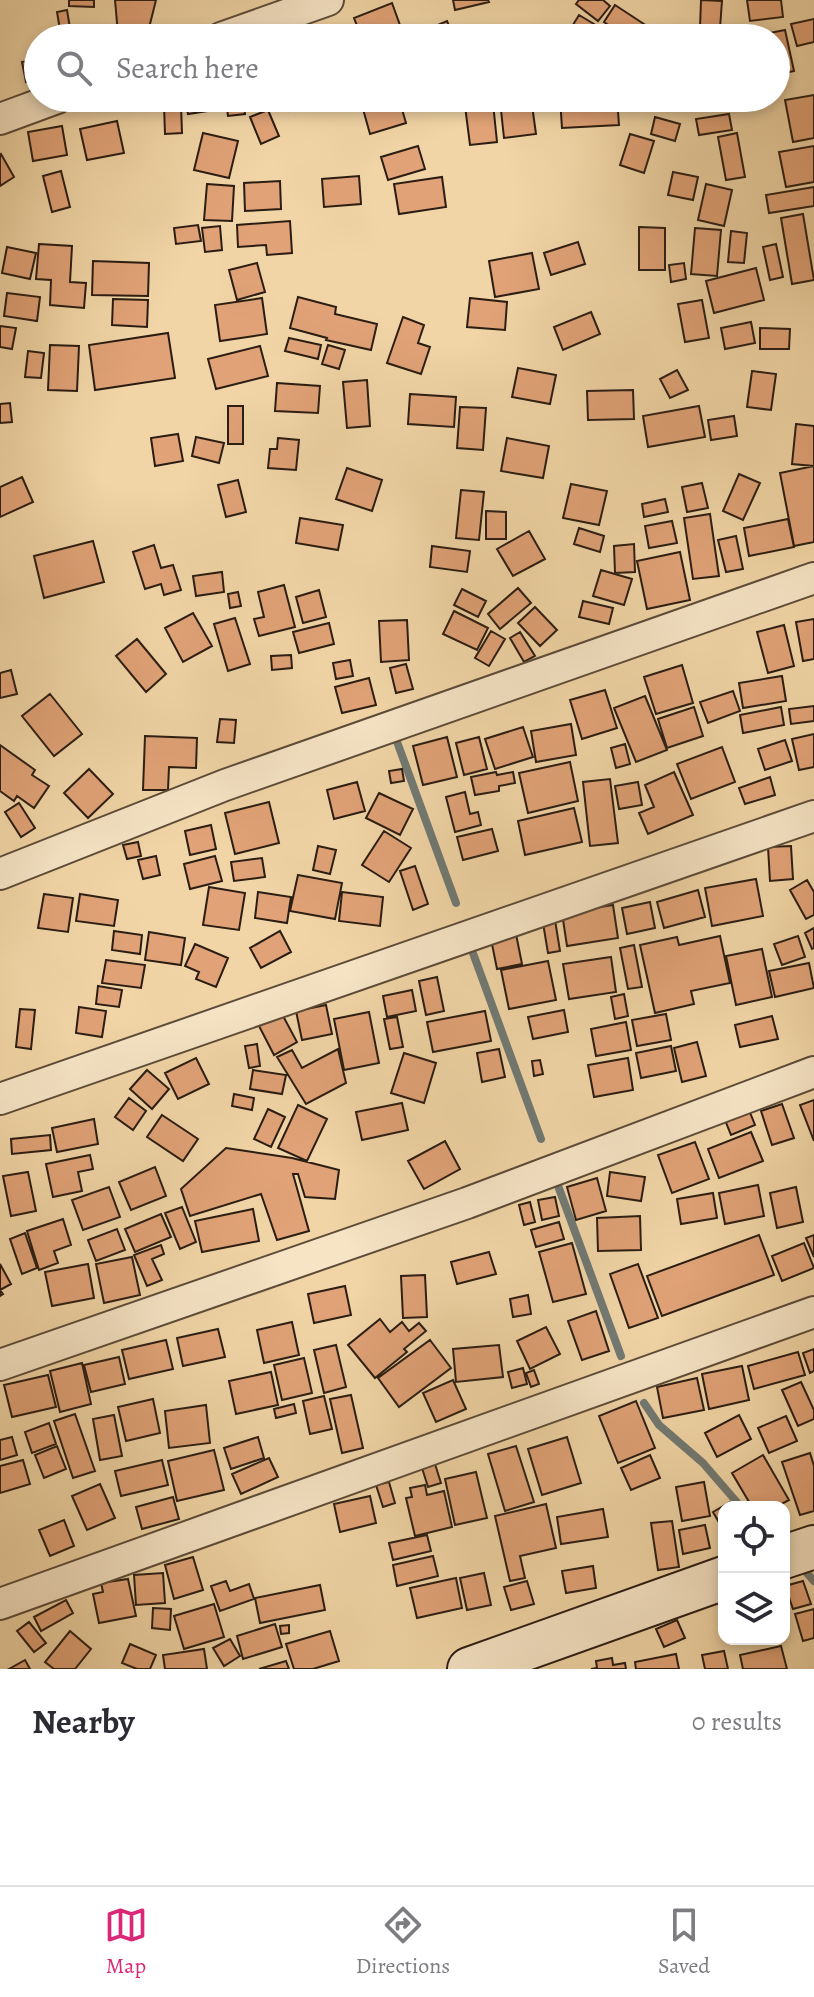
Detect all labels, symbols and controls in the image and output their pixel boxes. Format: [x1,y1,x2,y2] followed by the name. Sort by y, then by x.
[24,24,790,112] search box
[52,46,96,90] icon: search
[116,48,259,88] text: Search here
[718,1501,790,1645] map controls
[718,1501,790,1573] button: locate
[718,1573,790,1645] button: layers
[32,1698,135,1745] text: Nearby
[692,1704,782,1739] text: 0 results
[104,1903,148,1981] tab: Map
[356,1903,450,1981] tab: Directions
[658,1903,710,1981] tab: Saved

